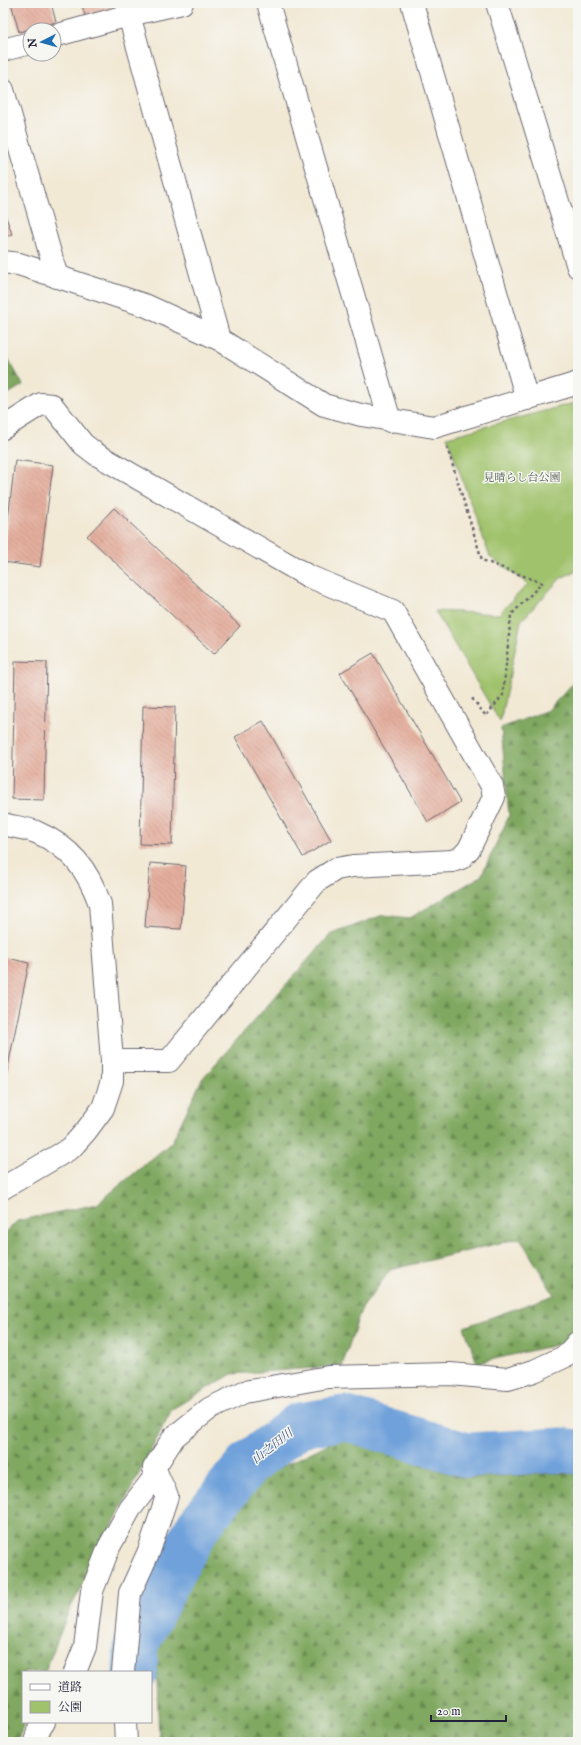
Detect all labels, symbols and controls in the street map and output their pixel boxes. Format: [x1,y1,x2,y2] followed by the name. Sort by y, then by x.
[22,22,62,62] north arrow
[26,37,41,49] text: N
[484,471,561,485] park label: 見晴らし台公園
[249,1424,297,1467] water label: 山之田川
[22,1671,152,1723] legend
[58,1680,82,1695] text: 道路
[431,1697,506,1723] scale bar
[58,1700,82,1715] text: 公園
[437,1704,460,1719] text: 20 m

